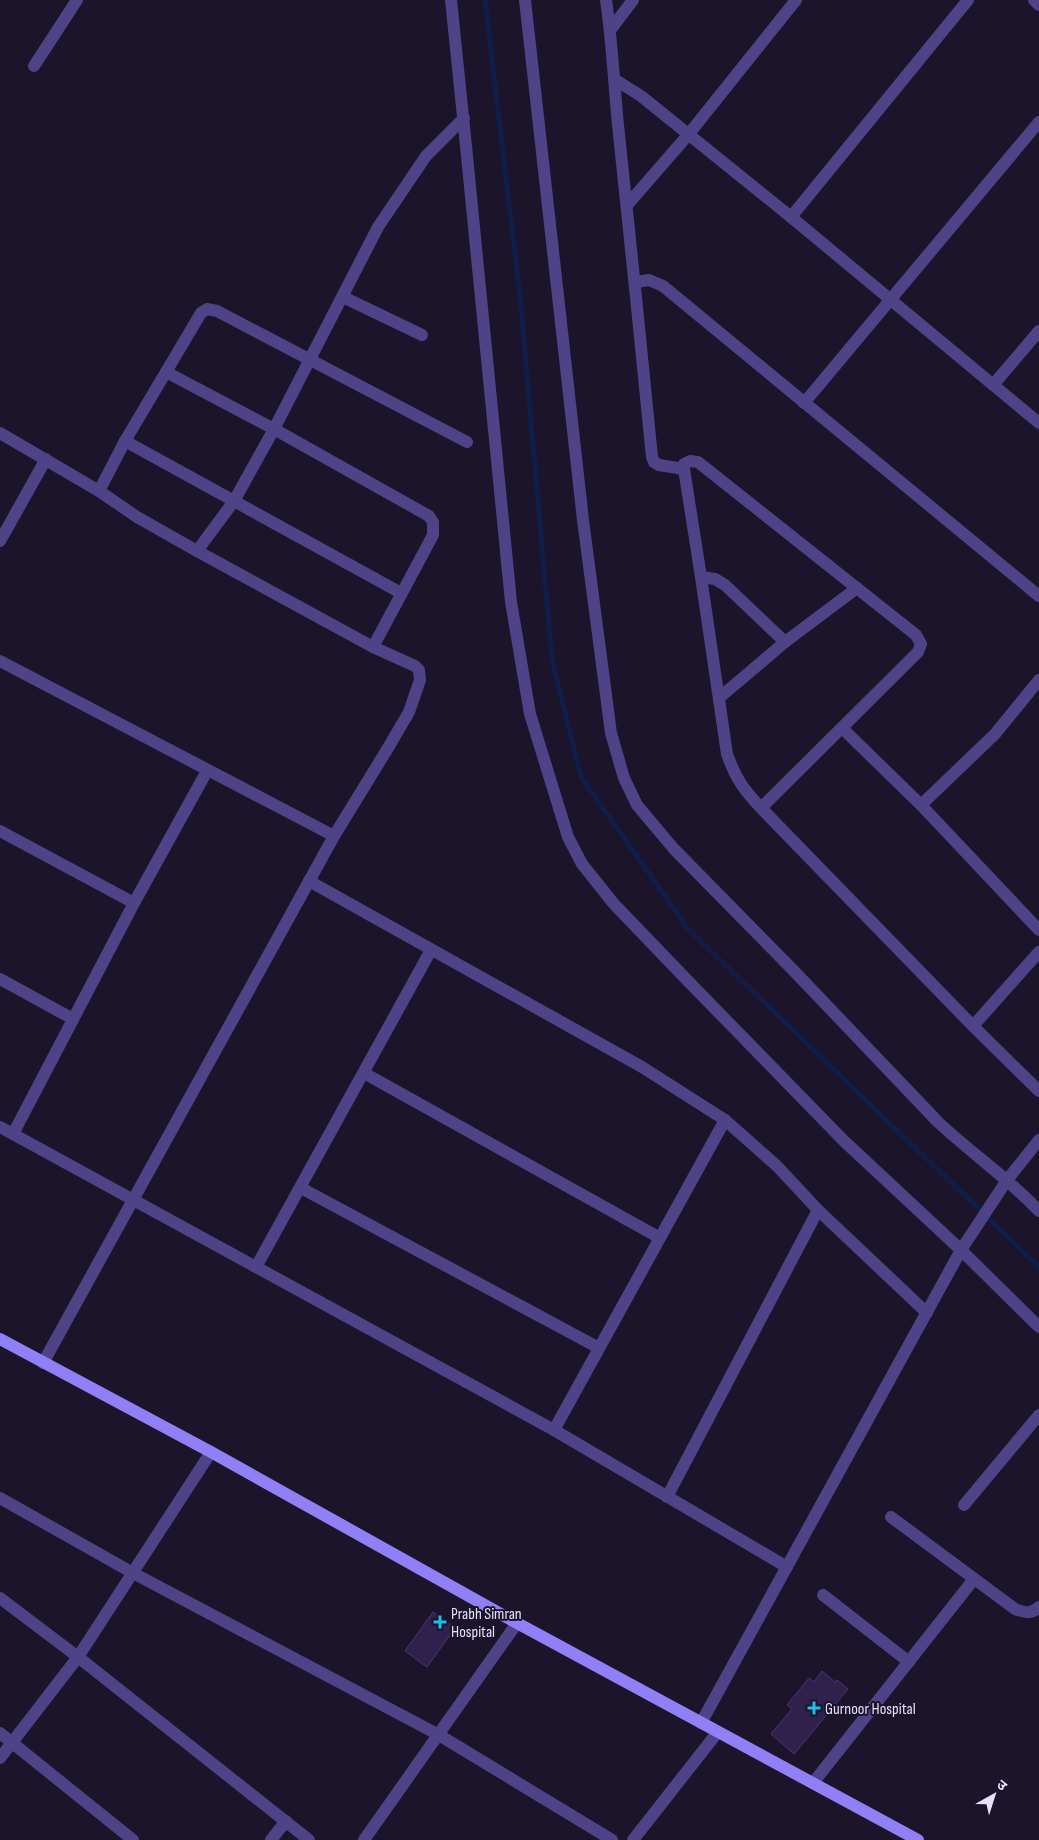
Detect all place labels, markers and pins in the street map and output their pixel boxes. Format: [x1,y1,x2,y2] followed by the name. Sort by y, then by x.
[451,1605,522,1642] place label: Prabh Simran Hospital
[433,1615,447,1629] marker: Prabh Simran Hospital
[825,1700,916,1719] place label: Gurnoor Hospital
[807,1701,821,1715] marker: Gurnoor Hospital

